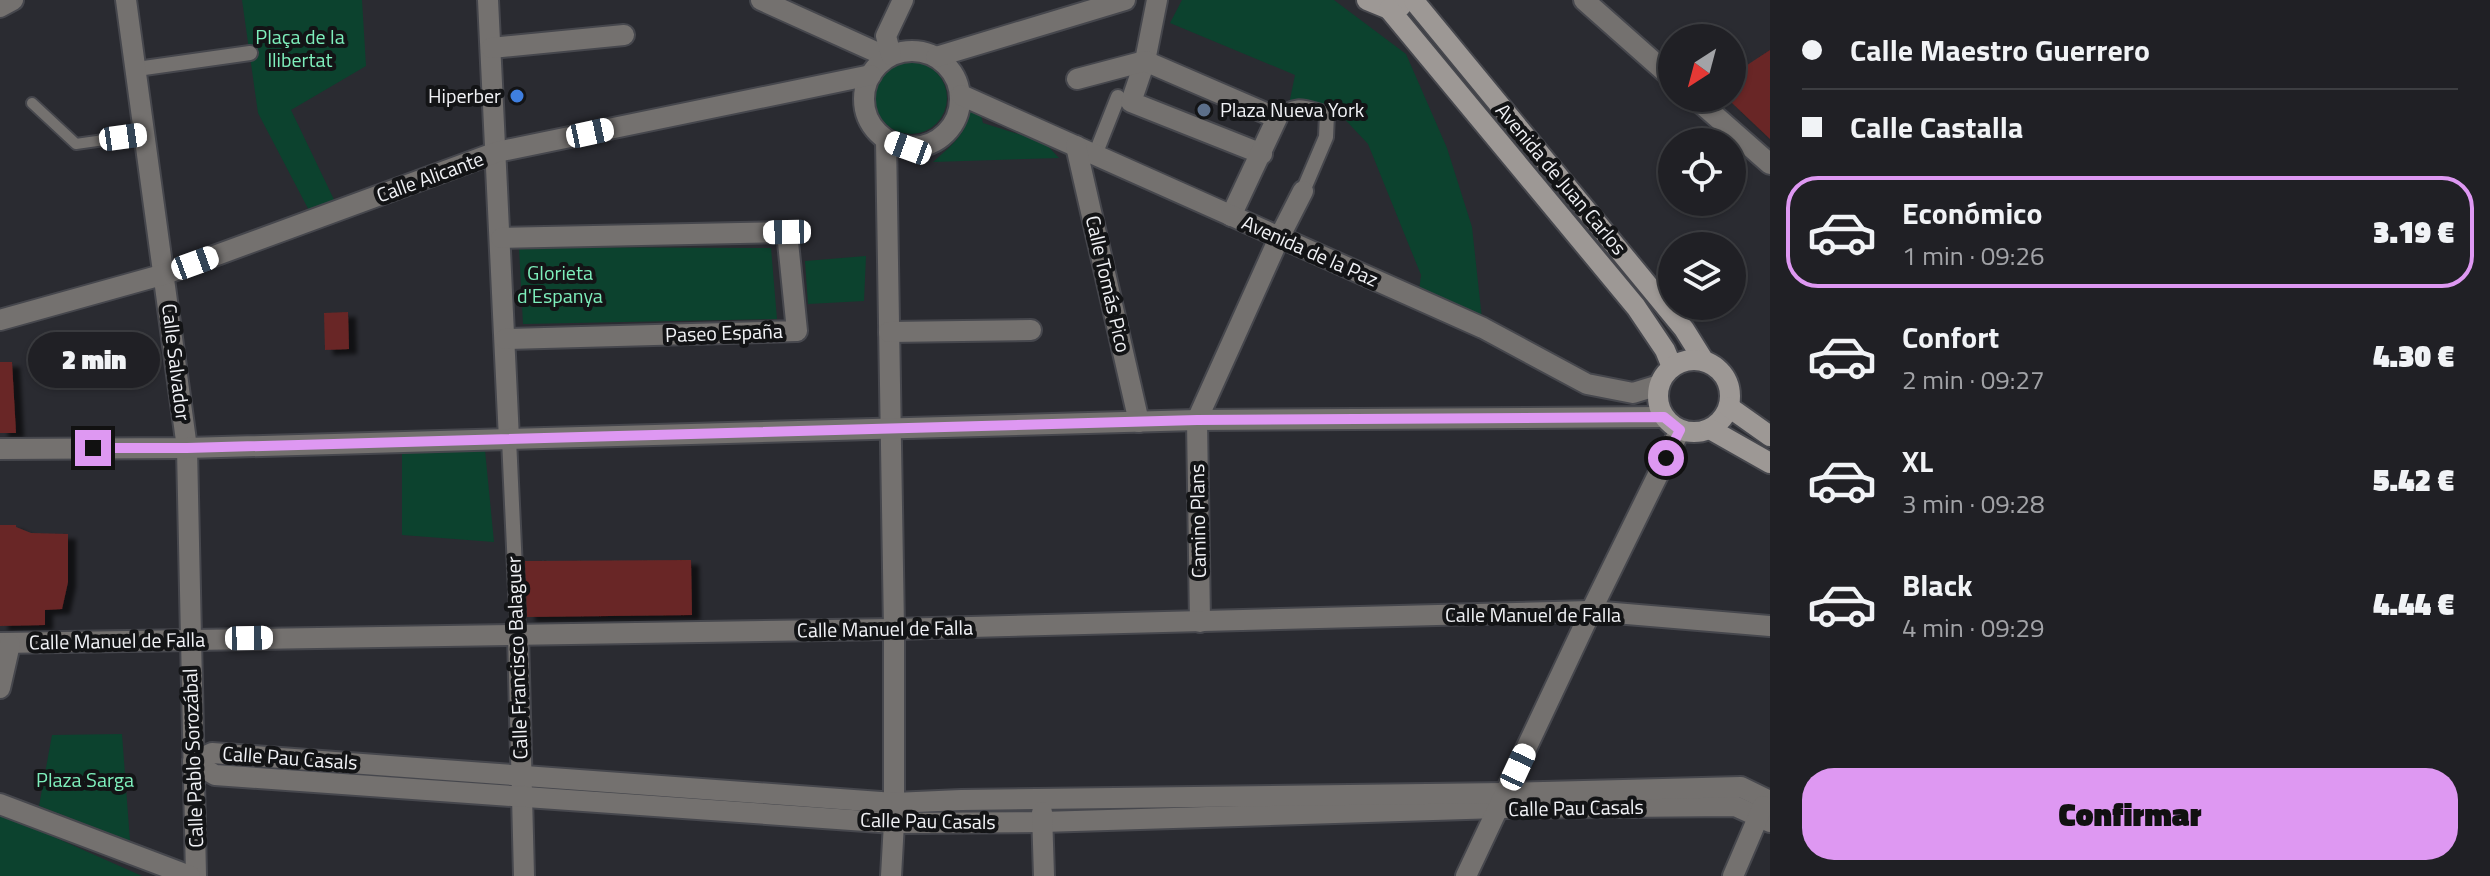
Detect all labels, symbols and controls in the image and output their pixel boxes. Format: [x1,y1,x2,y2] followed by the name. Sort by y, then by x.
[255,21,345,75] park label: Plaça de la llibertat
[1658,24,1746,112] north arrow
[1658,24,1746,320] map controls
[1850,27,2150,73] text: Calle Maestro Guerrero
[428,80,501,111] place label: Hiperber
[508,87,526,105] marker: Hiperber
[1220,94,1365,125] place label: Plaza Nueva York
[1488,96,1634,261] street label: Avenida de Juan Carlos
[1195,101,1213,119] marker: Plaza Nueva York
[1850,104,2023,150] text: Calle Castalla
[564,116,616,150] car
[98,122,148,152] car
[1658,128,1746,216] button: locate
[881,129,935,167] car
[372,143,488,210] street label: Calle Alicante
[1902,190,2042,236] text: Económico
[1806,196,1878,268] icon: car
[1237,207,1383,294] street label: Avenida de la Paz
[2373,209,2454,255] text: 3.19 €
[1078,212,1139,355] street label: Calle Tomás Pico
[763,220,811,244] car
[1658,232,1746,320] button: layers
[1902,236,2045,275] text: 1 min · 09:26
[168,244,222,282] car
[517,257,603,311] park label: Glorieta d'Espanya
[154,302,199,422] street label: Calle Salvador
[1902,314,1999,360] text: Confort
[665,315,783,350] street label: Paseo España
[1806,320,1878,392] icon: car
[27,332,159,388] callout: 2 min
[2373,333,2454,379] text: 4.30 €
[62,340,126,379] text: 2 min
[1902,360,2045,399] text: 2 min · 09:27
[75,430,111,466] route end
[1902,438,1933,484] text: XL
[1648,440,1684,476] route start
[1806,444,1878,516] icon: car
[2373,457,2454,503] text: 5.42 €
[1181,464,1214,578] street label: Camino Plans
[1902,484,2045,523] text: 3 min · 09:28
[497,556,536,760] street label: Calle Francisco Balaguer
[1902,562,1973,608] text: Black
[1806,568,1878,640] icon: car
[2373,581,2454,627] text: 4.44 €
[1445,599,1621,630] street label: Calle Manuel de Falla
[1902,608,2045,647] text: 4 min · 09:29
[797,611,973,646] street label: Calle Manuel de Falla
[29,623,205,658] street label: Calle Manuel de Falla
[225,626,273,650] car
[174,668,211,848] street label: Calle Pablo Sorozábal
[221,737,359,778] street label: Calle Pau Casals
[1497,740,1539,794] car
[36,764,134,795] park label: Plaza Sarga
[1802,768,2458,860] button: Confirmar
[1508,791,1644,824] street label: Calle Pau Casals
[860,804,996,837] street label: Calle Pau Casals

